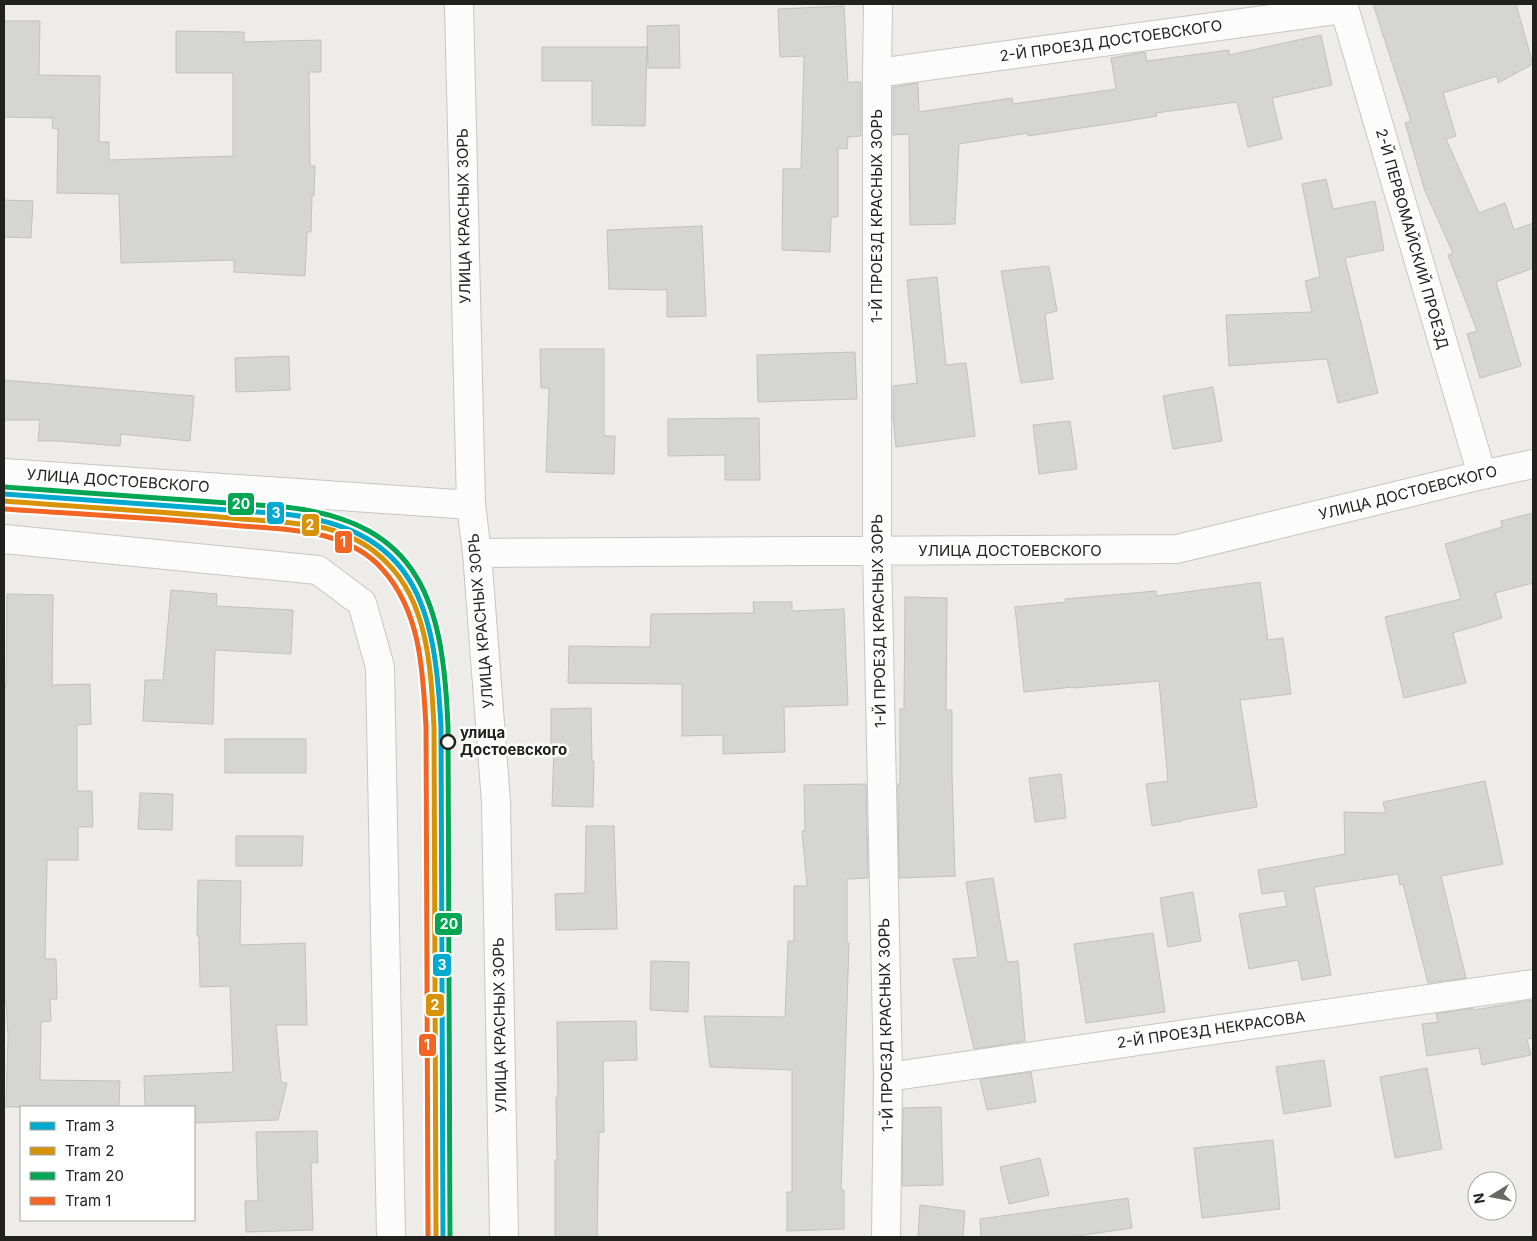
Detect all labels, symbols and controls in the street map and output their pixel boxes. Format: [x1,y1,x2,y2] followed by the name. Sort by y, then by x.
[998,15,1223,66] street label: 2-Й ПРОЕЗД ДОСТОЕВСКОГО
[867,109,886,323] street label: 1-Й ПРОЕЗД КРАСНЫХ ЗОРЬ
[1372,126,1453,351] street label: 2-Й ПЕРВОМАЙСКИЙ ПРОЕЗД
[452,128,475,304] street label: УЛИЦА КРАСНЫХ ЗОРЬ
[1317,461,1499,524] street label: УЛИЦА ДОСТОЕВСКОГО
[26,465,210,496] street label: УЛИЦА ДОСТОЕВСКОГО
[227,492,255,516] line badge: 20
[232,495,250,512] text: 20
[266,501,285,525] line badge: 3
[271,504,281,521] text: 3
[301,513,320,537] line badge: 2
[867,514,890,728] street label: 1-Й ПРОЕЗД КРАСНЫХ ЗОРЬ
[306,516,315,533] text: 2
[334,530,353,554] line badge: 1
[340,533,346,550] text: 1
[463,533,498,709] street label: УЛИЦА КРАСНЫХ ЗОРЬ
[918,541,1102,560] street label: УЛИЦА ДОСТОЕВСКОГО
[460,723,567,759] place label: улица Достоевского
[440,734,456,750] marker: улица Достоевского
[434,912,463,936] line badge: 20
[440,915,458,932] text: 20
[874,918,897,1132] street label: 1-Й ПРОЕЗД КРАСНЫХ ЗОРЬ
[488,937,511,1113] street label: УЛИЦА КРАСНЫХ ЗОРЬ
[432,953,452,977] line badge: 3
[437,956,447,973] text: 3
[425,993,445,1017] line badge: 2
[431,996,440,1013] text: 2
[1116,1007,1306,1052] street label: 2-Й ПРОЕЗД НЕКРАСОВА
[418,1033,437,1057] line badge: 1
[424,1036,430,1053] text: 1
[20,1106,195,1221] legend
[65,1116,115,1135] text: Tram 3
[65,1141,114,1160] text: Tram 2
[65,1166,124,1185] text: Tram 20
[1467,1171,1517,1221] north arrow
[65,1191,111,1210] text: Tram 1
[1469,1192,1488,1205] text: N

